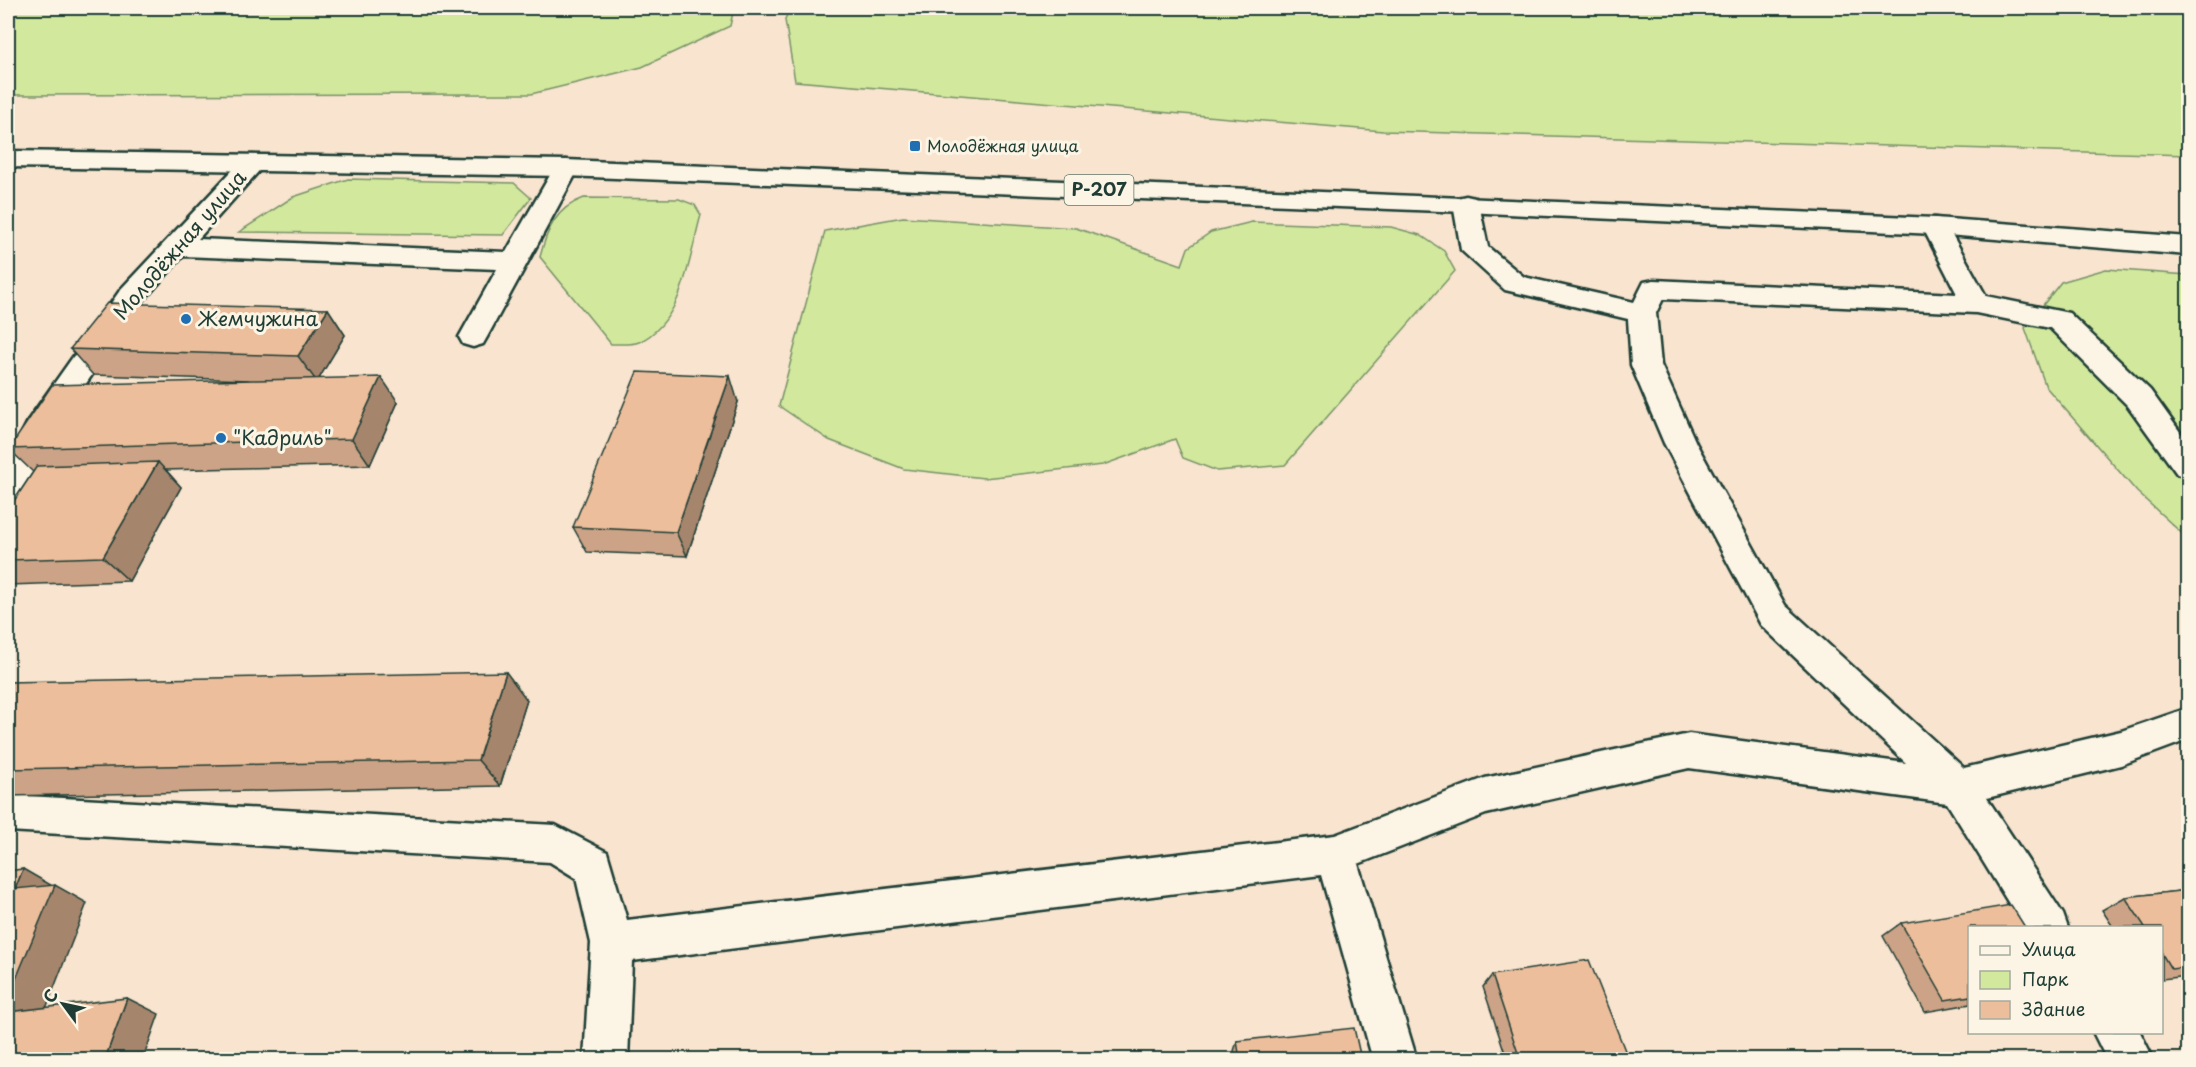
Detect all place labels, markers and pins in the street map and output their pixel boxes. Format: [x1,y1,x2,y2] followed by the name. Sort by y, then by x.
[927,133,1079,157] place label: Молодёжная улица
[908,139,922,153] marker: Молодёжная улица
[198,303,319,333] place label: Жемчужина
[179,312,193,326] marker: Жемчужина
[233,422,332,452] place label: "Кадриль"
[214,431,228,445] marker: "Кадриль"

